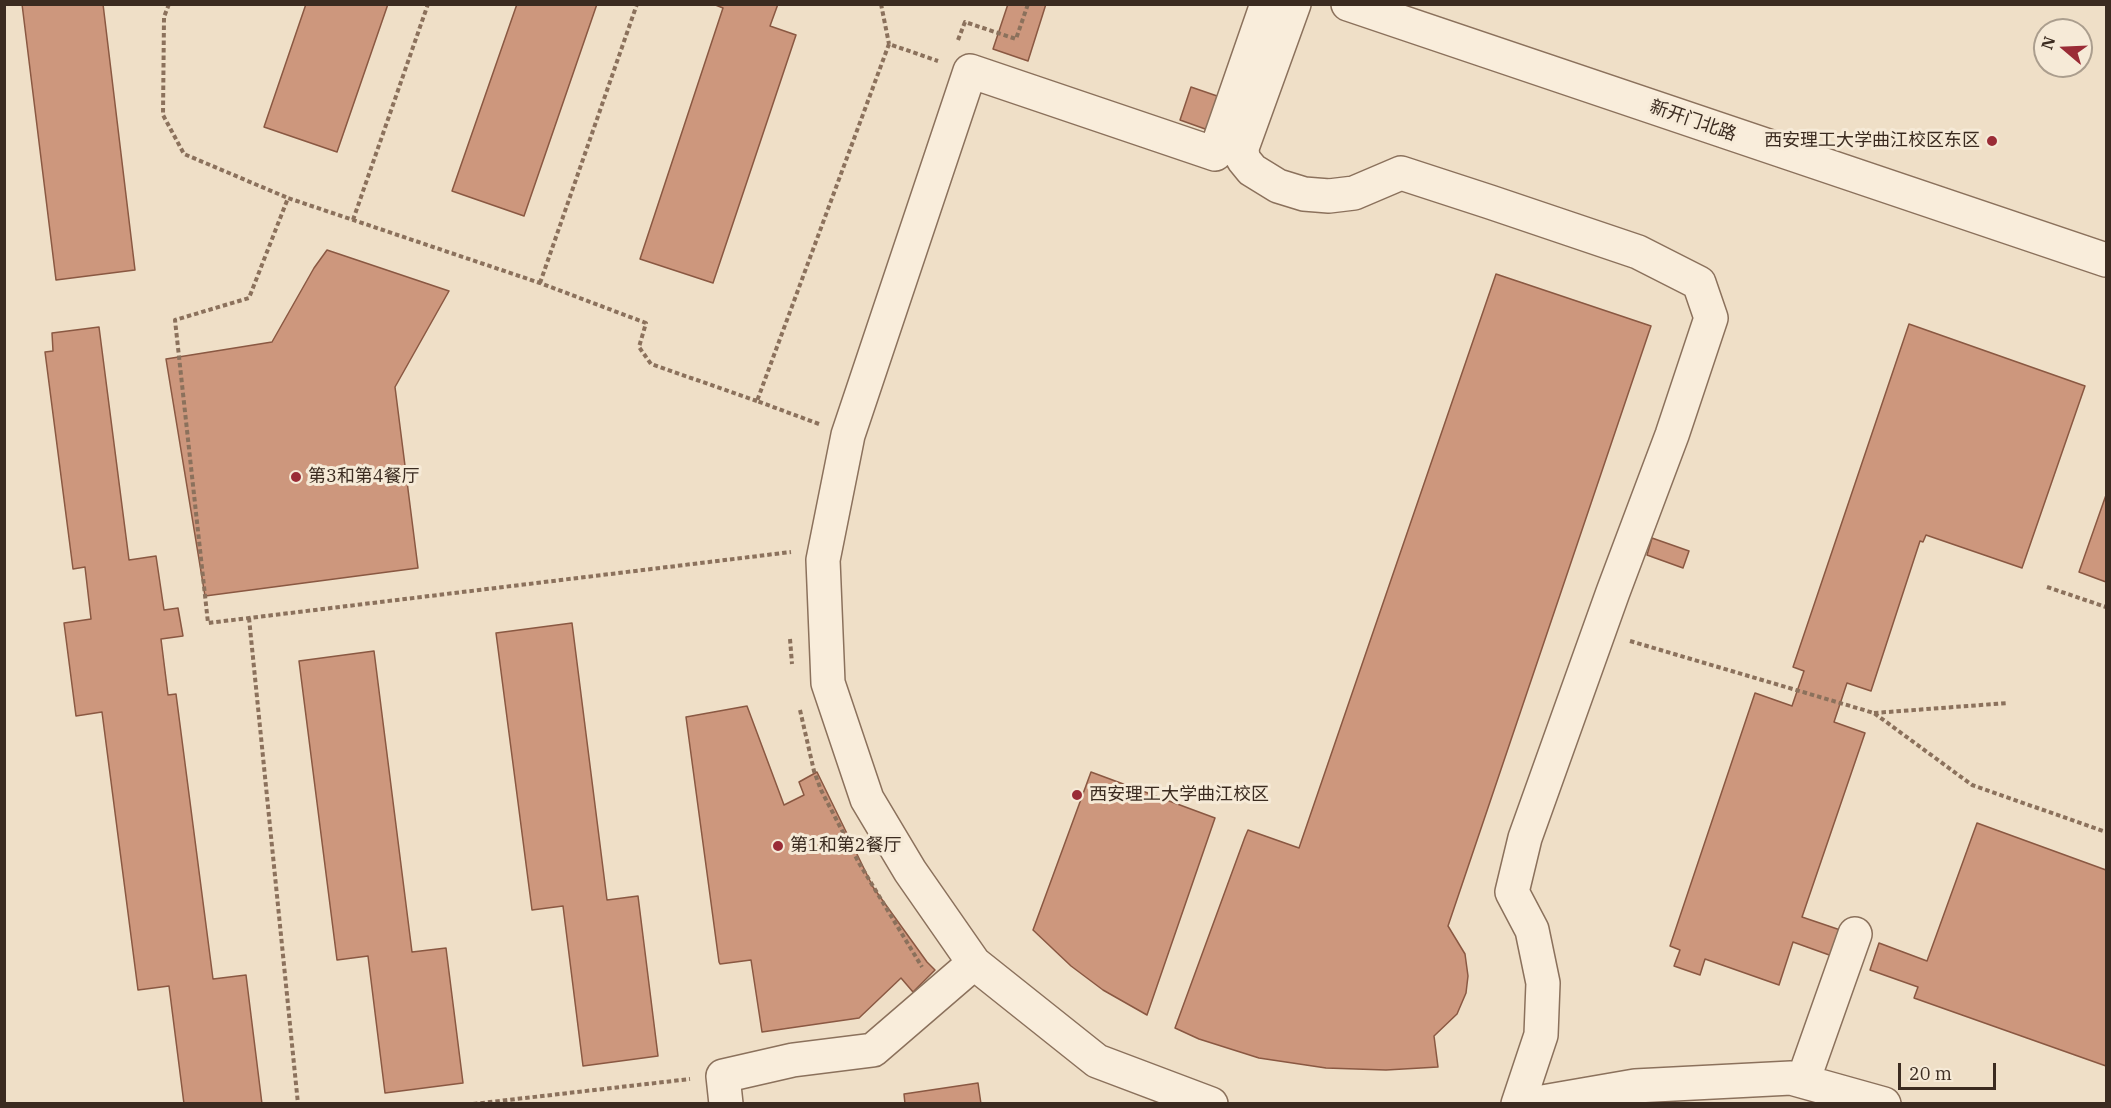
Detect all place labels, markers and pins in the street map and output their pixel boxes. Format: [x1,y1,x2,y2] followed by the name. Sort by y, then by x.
[1764,130,1980,152] place label: 西安理工大学曲江校区东区
[1985,134,1999,148] marker: 西安理工大学曲江校区东区
[308,466,420,488] place label: 第3和第4餐厅
[289,470,303,484] marker: 第3和第4餐厅
[1089,784,1269,806] place label: 西安理工大学曲江校区
[1070,788,1084,802] marker: 西安理工大学曲江校区
[790,835,902,857] place label: 第1和第2餐厅
[771,839,785,853] marker: 第1和第2餐厅

